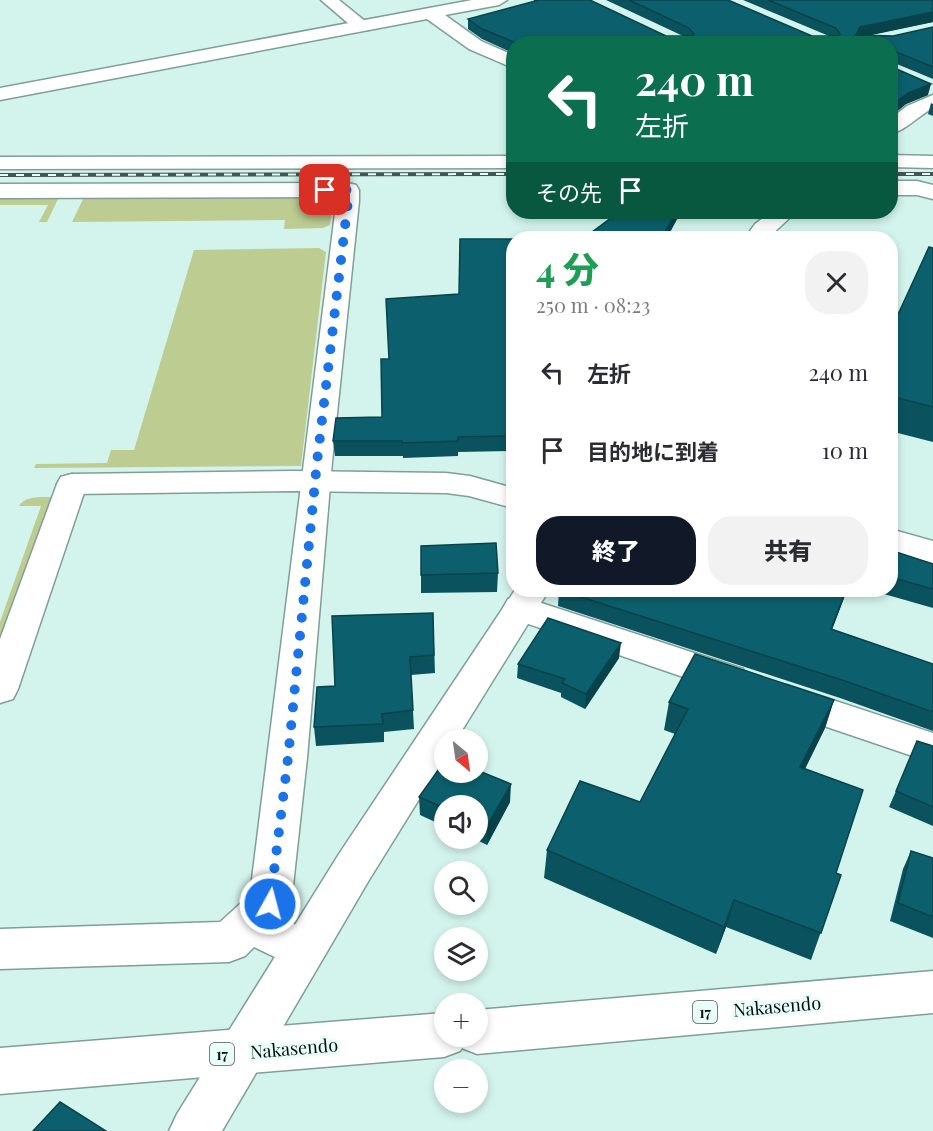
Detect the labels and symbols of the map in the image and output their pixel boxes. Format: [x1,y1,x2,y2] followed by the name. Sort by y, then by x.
[299,164,350,215] pin
[434,729,488,783] north arrow
[238,872,302,936] position arrow
[732,990,822,1022] street label: Nakasendo
[693,1001,717,1023] road number: 17
[249,1032,339,1064] street label: Nakasendo
[210,1043,234,1065] road number: 17

